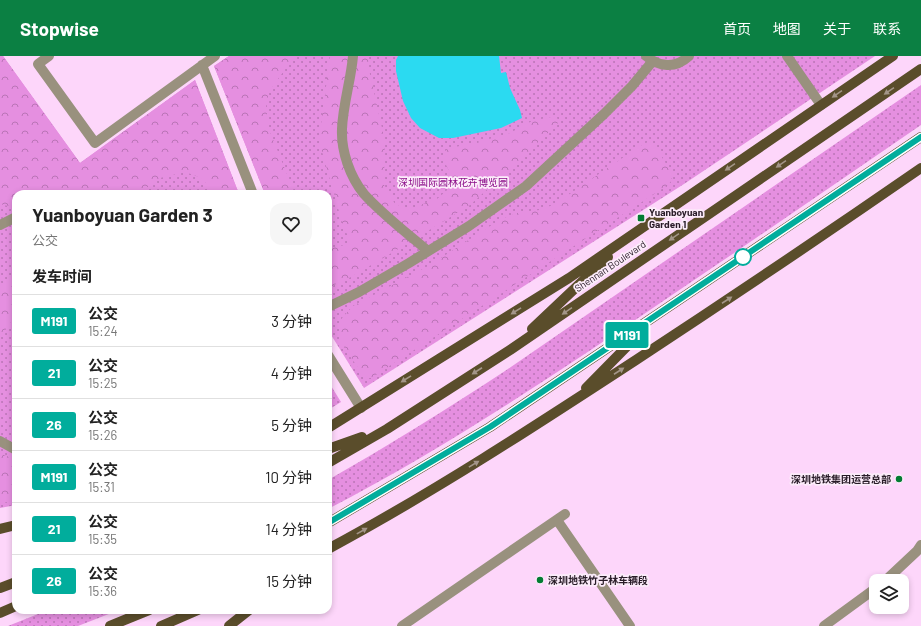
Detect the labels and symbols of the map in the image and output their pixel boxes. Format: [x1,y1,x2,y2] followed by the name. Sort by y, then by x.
[883,87,895,94] one-way arrow
[832,90,842,98] one-way arrow
[776,160,787,168] one-way arrow
[725,163,735,171] one-way arrow
[398,176,508,188] park label: 深圳国际园林花卉博览园
[649,206,703,230] place label: Yuanboyuan Garden 1
[636,213,646,223] marker: Yuanboyuan Garden 1
[669,233,679,241] one-way arrow
[572,238,648,294] street label: Shennan Boulevard
[734,248,752,266] unlabelled marker
[722,296,732,304] one-way arrow
[510,307,522,314] one-way arrow
[562,307,572,315] one-way arrow
[599,322,655,348] line badge: M191
[471,367,483,374] one-way arrow
[613,367,624,375] one-way arrow
[400,376,412,383] one-way arrow
[469,460,479,468] one-way arrow
[791,473,891,485] place label: 深圳地铁集团运营总部
[894,474,904,484] marker: 深圳地铁集团运营总部
[356,527,368,534] one-way arrow
[548,574,648,586] place label: 深圳地铁竹子林车辆段
[535,575,545,585] marker: 深圳地铁竹子林车辆段

